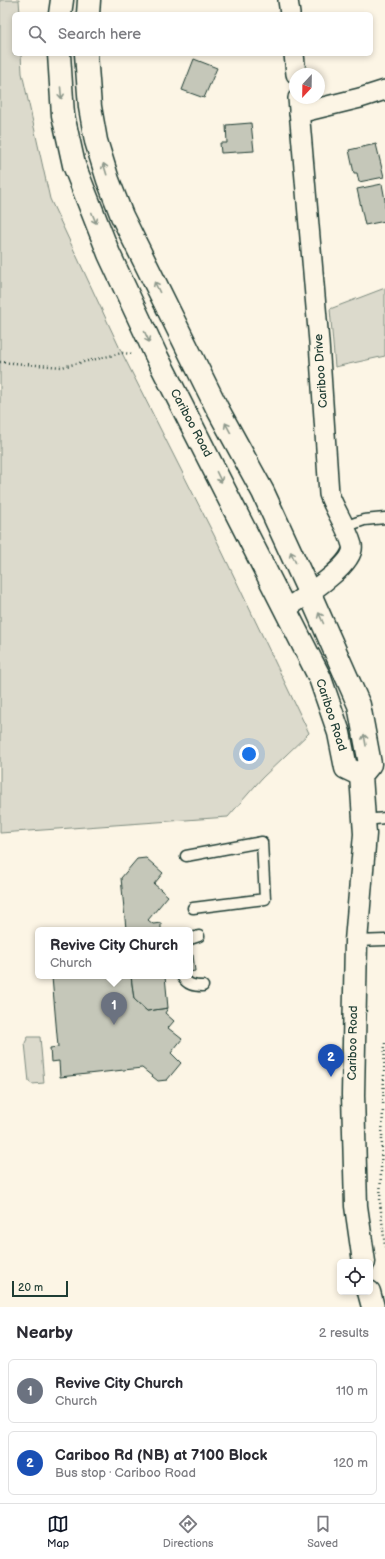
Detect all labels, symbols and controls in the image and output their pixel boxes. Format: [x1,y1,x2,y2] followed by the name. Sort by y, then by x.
[12,12,373,56] search box
[26,23,48,45] icon: search
[58,25,141,44] text: Search here
[289,68,325,104] north arrow
[58,86,65,99] one-way arrow
[101,162,108,175] one-way arrow
[90,212,98,224] one-way arrow
[153,282,160,294] one-way arrow
[144,330,151,342] one-way arrow
[311,333,331,409] street label: Cariboo Drive
[167,386,215,460] street label: Cariboo Road
[224,422,231,434] one-way arrow
[216,471,223,483] one-way arrow
[289,551,296,563] one-way arrow
[316,613,324,625] one-way arrow
[312,677,350,753] street label: Cariboo Road
[361,733,369,746] one-way arrow
[239,744,259,764] your location
[35,927,193,979] popup
[50,936,178,955] text: Revive City Church
[50,955,92,971] text: Church
[101,992,127,1025] pin: 1
[345,1005,361,1081] street label: Cariboo Road
[318,1044,344,1077] pin: 2
[337,1259,373,1295] map controls
[337,1259,373,1295] button: locate
[12,1279,68,1298] scale bar
[18,1281,43,1294] text: 20 m
[16,1323,73,1343] text: Nearby
[319,1325,369,1341] text: 2 results
[55,1374,183,1393] text: Revive City Church
[27,1383,33,1399] text: 1
[336,1383,368,1399] text: 110 m
[55,1393,97,1409] text: Church
[55,1446,267,1465] text: Cariboo Rd (NB) at 7100 Block
[26,1455,34,1471] text: 2
[333,1455,368,1471] text: 120 m
[55,1465,196,1481] text: Bus stop · Cariboo Road
[47,1513,69,1550] tab: Map
[163,1513,213,1550] tab: Directions
[307,1513,338,1550] tab: Saved

